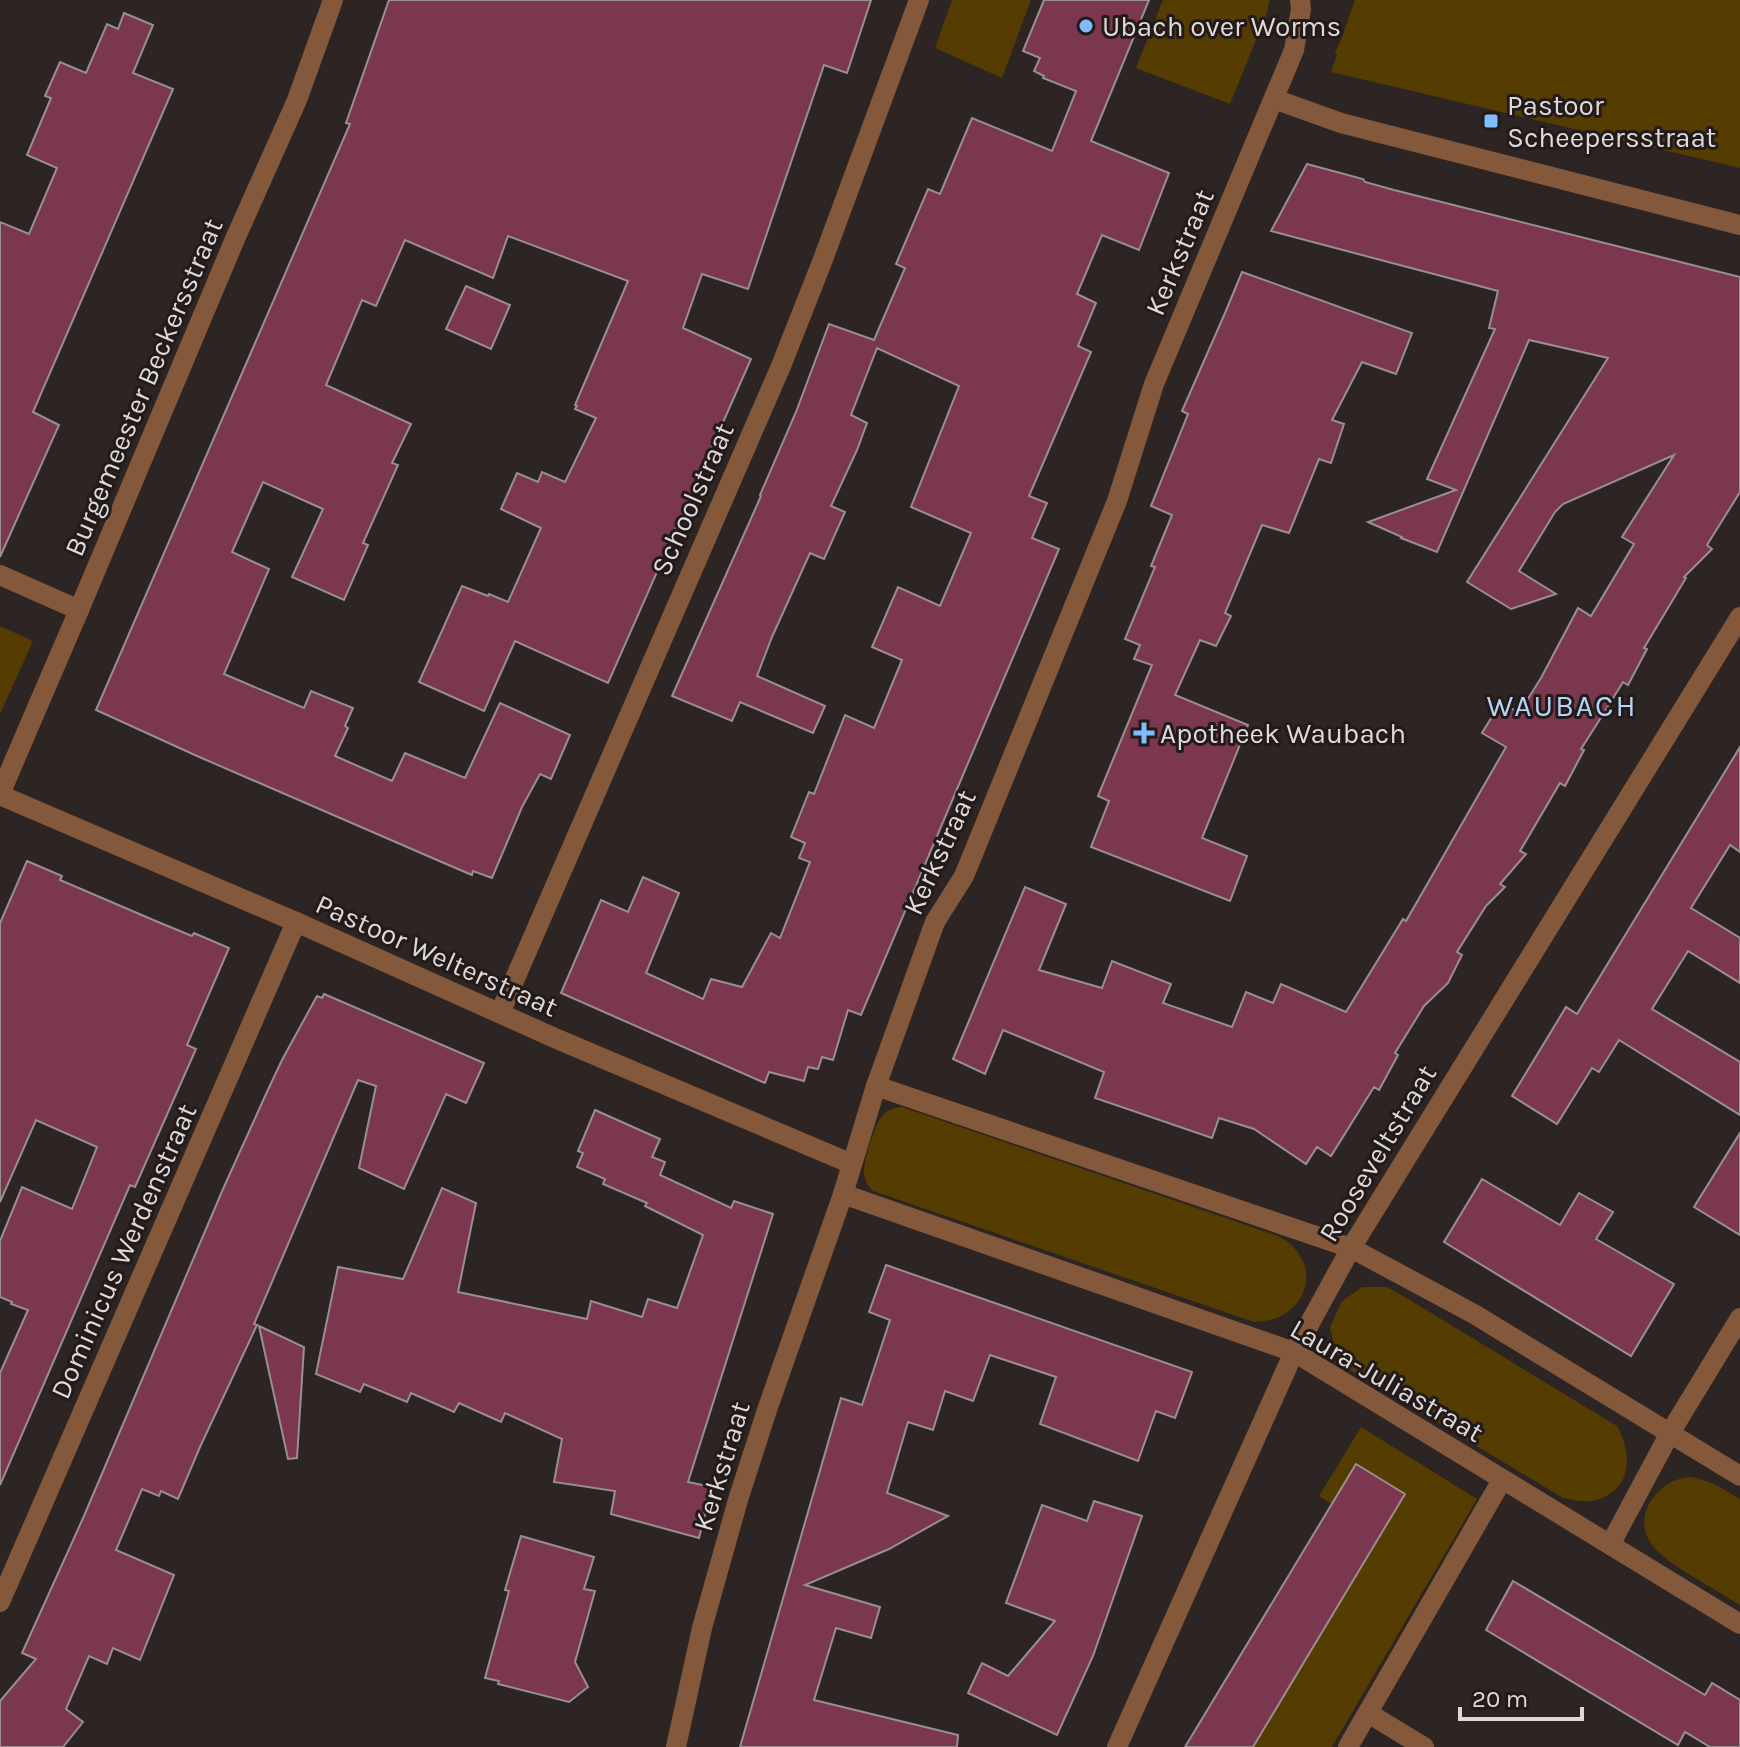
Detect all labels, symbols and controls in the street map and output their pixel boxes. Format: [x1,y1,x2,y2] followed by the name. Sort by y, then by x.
[1102,10,1341,43] place label: Ubach over Worms
[1077,17,1095,35] marker: Ubach over Worms
[1507,89,1716,154] place label: Pastoor Scheepersstraat
[1482,112,1500,130] marker: Pastoor Scheepersstraat
[1138,184,1221,320] street label: Kerkstraat
[57,213,230,561] street label: Burgemeester Beckersstraat
[644,418,741,581] street label: Schoolstraat
[1486,688,1638,724] district label: WAUBACH
[1160,717,1406,750] place label: Apotheek Waubach
[1135,724,1153,742] marker: Apotheek Waubach
[896,785,983,920] street label: Kerkstraat
[311,887,563,1024] street label: Pastoor Welterstraat
[1312,1059,1443,1248] street label: Rooseveltstraat
[43,1099,204,1404] street label: Dominicus Werdenstraat
[1284,1312,1489,1449] street label: Laura-Juliastraat
[686,1397,757,1535] street label: Kerkstraat
[1460,1671,1582,1721] scale bar
[1472,1685,1528,1713] text: 20 m

